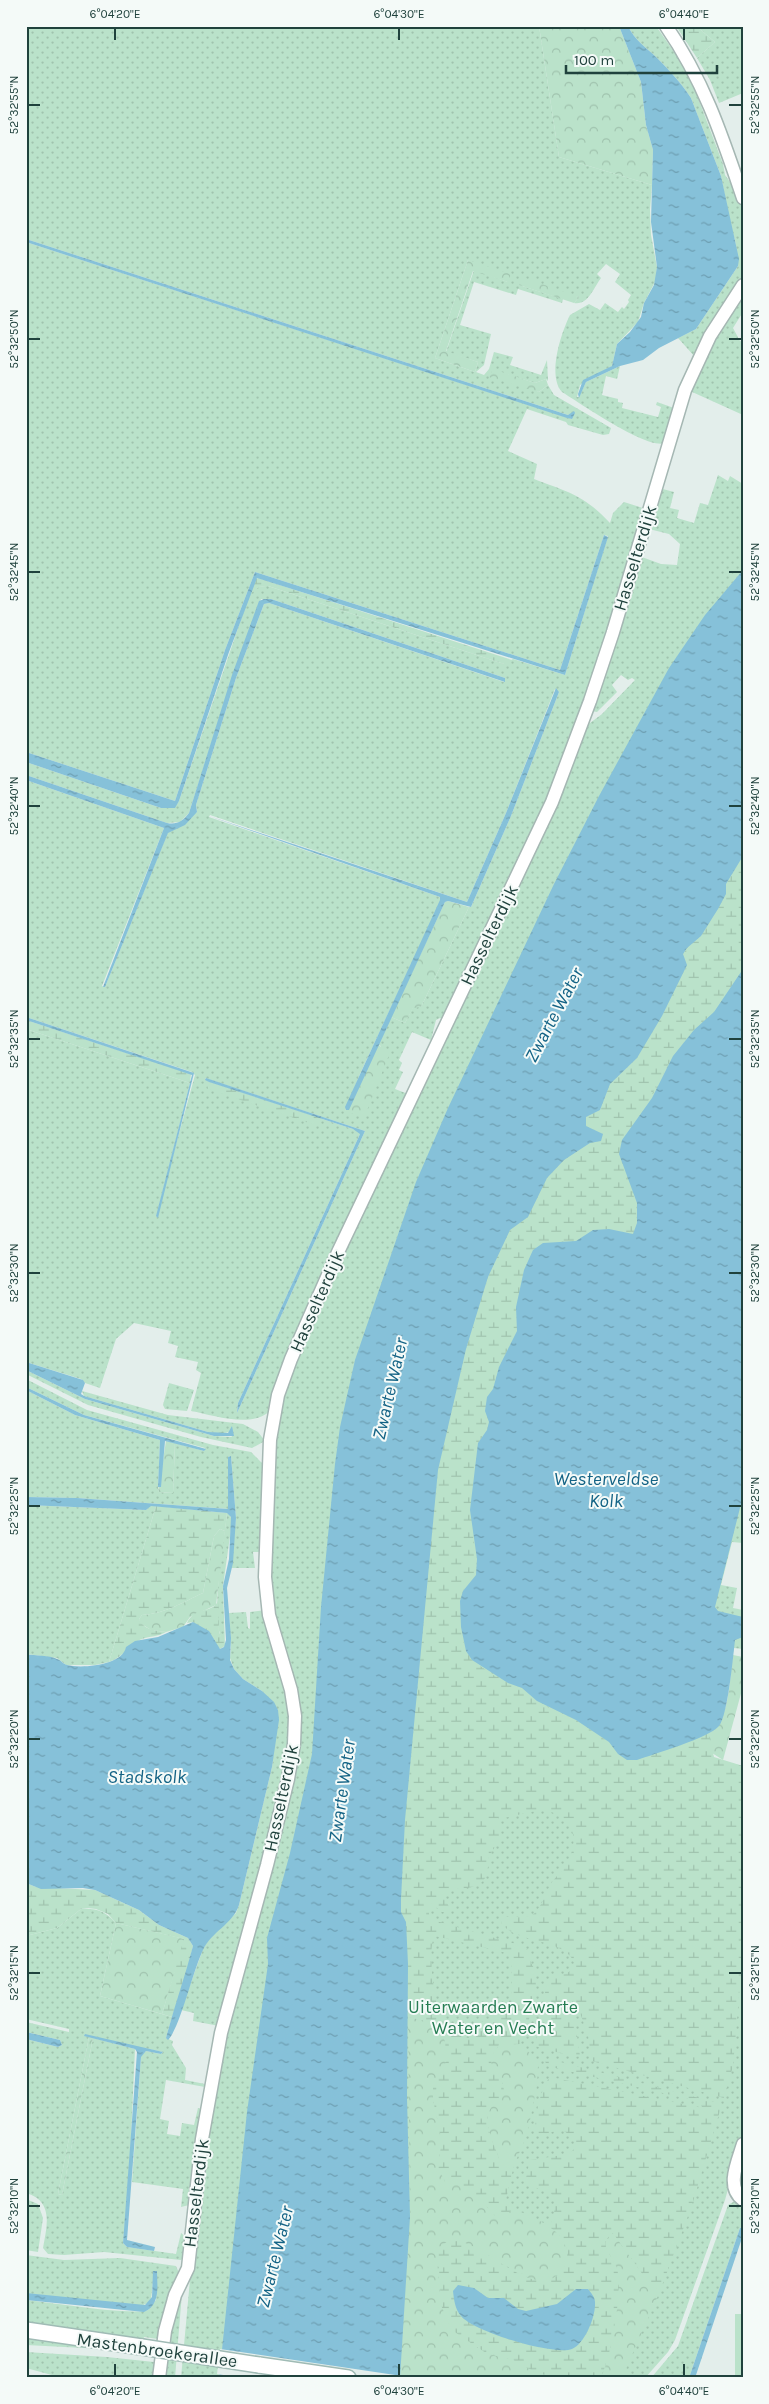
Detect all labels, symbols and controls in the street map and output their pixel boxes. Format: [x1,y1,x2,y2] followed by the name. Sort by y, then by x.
[90,7,140,21] text: 6°04'20"E
[373,7,425,21] text: 6°04'30"E
[659,7,709,21] text: 6°04'40"E
[566,42,718,74] scale bar
[574,51,614,69] text: 100 m
[7,76,21,134] text: 52°32'55"N
[748,76,762,134] text: 52°32'55"N
[7,309,21,369] text: 52°32'50"N
[748,309,762,369] text: 52°32'50"N
[608,502,662,614] street label: Hasselterdijk
[7,543,21,601] text: 52°32'45"N
[748,543,762,601] text: 52°32'45"N
[7,776,21,836] text: 52°32'40"N
[748,776,762,836] text: 52°32'40"N
[455,881,523,989] street label: Hasselterdijk
[520,963,589,1066] water label: Zwarte Water
[7,1009,21,1069] text: 52°32'35"N
[748,1009,762,1069] text: 52°32'35"N
[7,1243,21,1303] text: 52°32'30"N
[748,1243,762,1303] text: 52°32'30"N
[285,1247,349,1355] street label: Hasselterdijk
[368,1334,413,1442] water label: Zwarte Water
[554,1468,658,1512] water label: Westerveldse Kolk
[7,1476,21,1536] text: 52°32'25"N
[748,1476,762,1536] text: 52°32'25"N
[7,1709,21,1769] text: 52°32'20"N
[748,1709,762,1769] text: 52°32'20"N
[324,1737,360,1844] water label: Zwarte Water
[259,1742,303,1854] street label: Hasselterdijk
[108,1766,187,1788] water label: Stadskolk
[7,1945,21,2001] text: 52°32'15"N
[748,1945,762,2001] text: 52°32'15"N
[408,1996,578,2039] park label: Uiterwaarden Zwarte Water en Vecht
[178,2137,214,2249] street label: Hasselterdijk
[7,2178,21,2234] text: 52°32'10"N
[748,2178,762,2234] text: 52°32'10"N
[252,2202,299,2310] water label: Zwarte Water
[75,2328,239,2372] street label: Mastenbroekerallee
[90,2384,140,2398] text: 6°04'20"E
[373,2384,425,2398] text: 6°04'30"E
[659,2384,709,2398] text: 6°04'40"E

